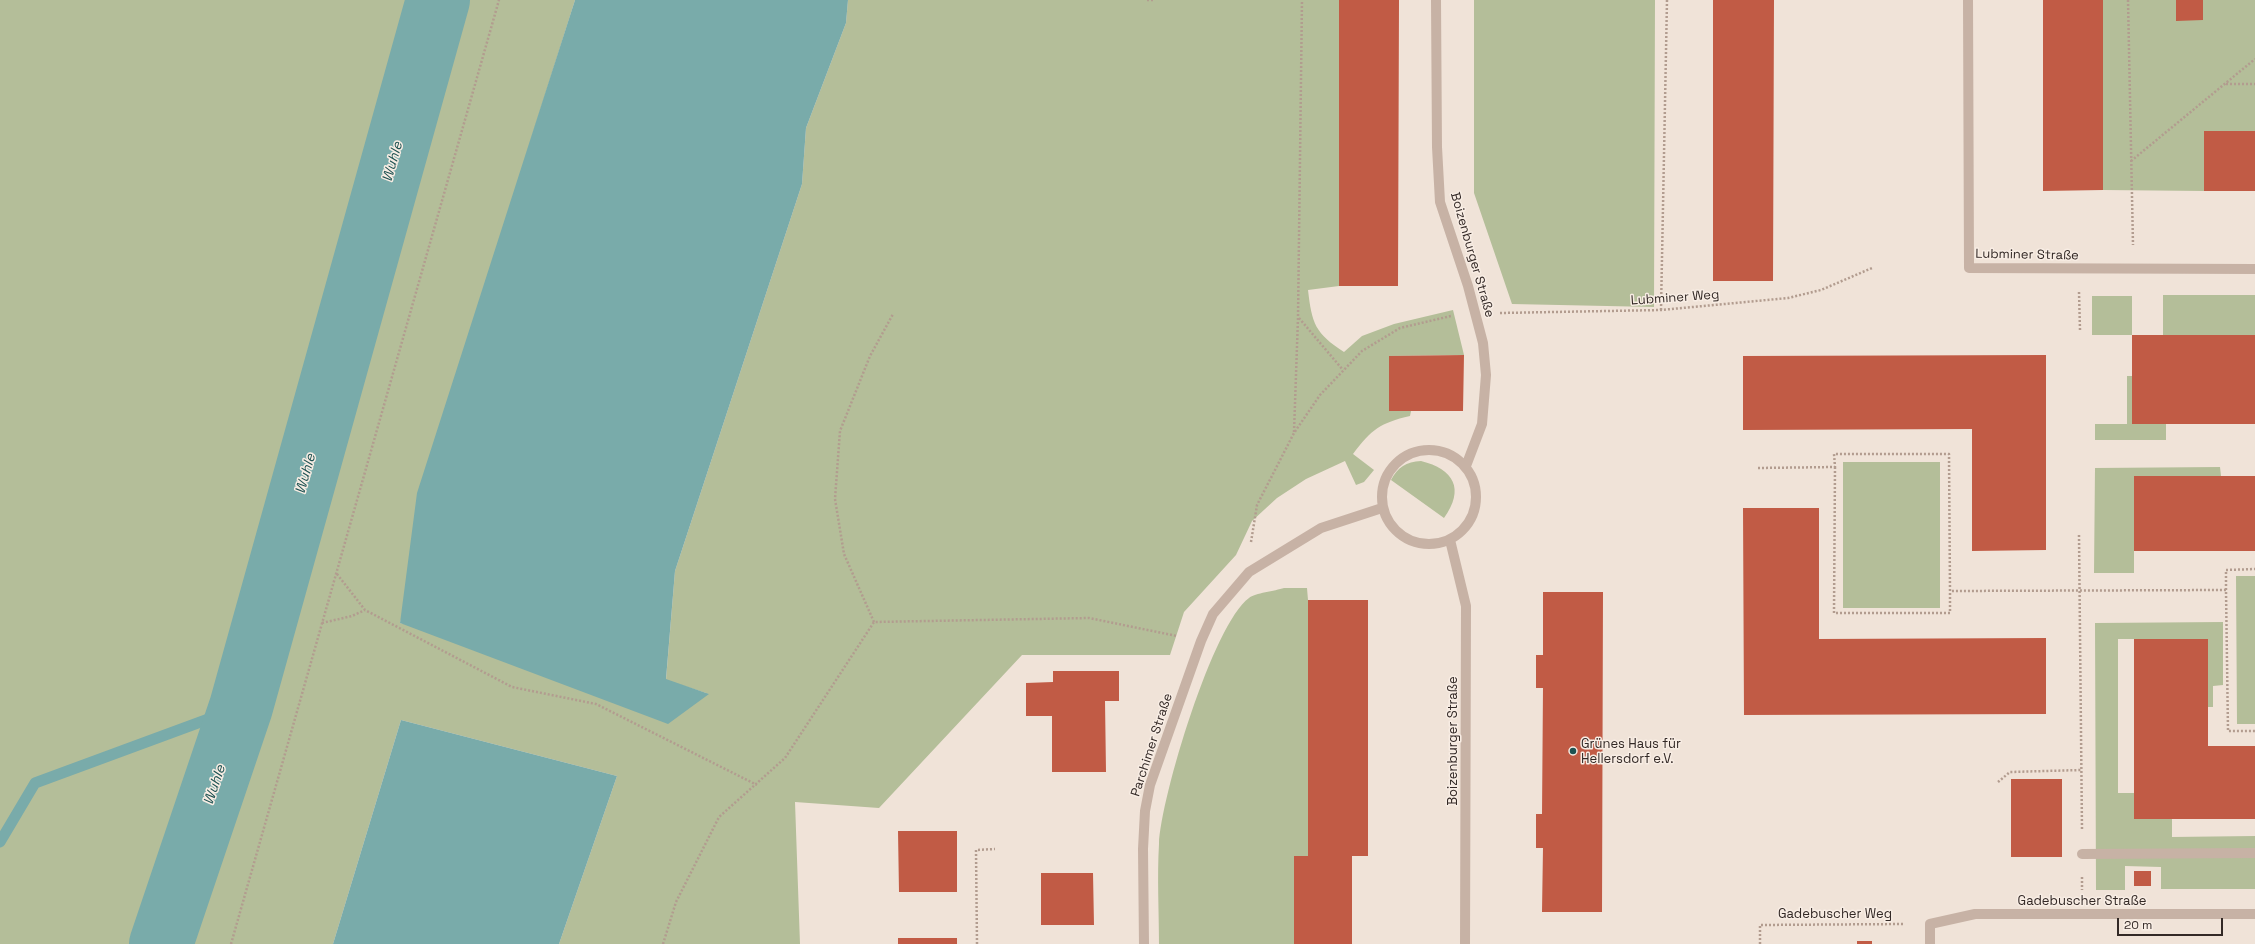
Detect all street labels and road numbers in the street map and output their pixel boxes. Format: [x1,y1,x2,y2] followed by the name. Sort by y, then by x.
[1447,191,1497,319] street label: Boizenburger Straße
[1975,246,2079,264] street label: Lubminer Straße
[1630,287,1720,309] street label: Lubminer Weg
[1445,676,1461,806] street label: Boizenburger Straße
[1128,691,1176,799] street label: Parchimer Straße
[2018,893,2146,909] street label: Gadebuscher Straße
[1778,906,1892,922] street label: Gadebuscher Weg

